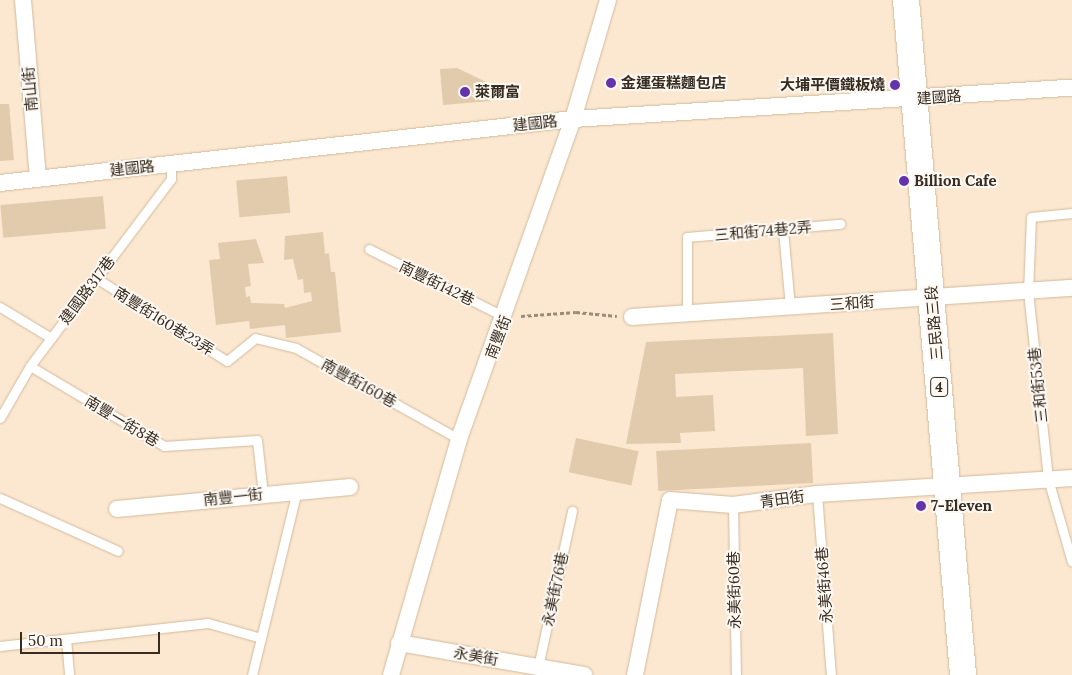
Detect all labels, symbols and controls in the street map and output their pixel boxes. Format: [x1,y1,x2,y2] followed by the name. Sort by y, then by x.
[19,66,41,112] street label: 南山街
[621,74,726,92] place label: 金運蛋糕麵包店
[780,76,885,94] place label: 大埔平價鐵板燒
[605,77,617,89] marker: 金運蛋糕麵包店
[889,79,901,91] marker: 大埔平價鐵板燒
[475,83,520,101] place label: 萊爾富
[459,86,471,98] marker: 萊爾富
[916,86,962,108] street label: 建國路
[512,112,558,134] street label: 建國路
[109,157,155,179] street label: 建國路
[914,172,997,190] place label: Billion Cafe
[898,175,910,187] marker: Billion Cafe
[713,218,813,244] street label: 三和街74巷2弄
[56,252,118,328] street label: 建國路317巷
[396,257,478,309] street label: 南豐街142巷
[111,283,217,359] street label: 南豐街160巷23弄
[922,285,946,361] street label: 三民路三段
[829,292,875,314] street label: 三和街
[482,313,514,361] street label: 南豐街
[1025,346,1051,424] street label: 三和街53巷
[318,355,400,411] street label: 南豐街160巷
[929,376,949,398] road number: 4
[82,392,162,450] street label: 南豐一街8巷
[202,485,264,509] street label: 南豐一街
[758,487,806,511] street label: 青田街
[931,497,992,515] place label: 7-Eleven
[915,500,927,512] marker: 7-Eleven
[812,546,836,624] street label: 永美街46巷
[538,550,572,628] street label: 永美街76巷
[724,551,744,629] street label: 永美街60巷
[22,622,162,654] scale bar
[28,631,63,650] text: 50 m
[452,643,500,669] street label: 永美街

